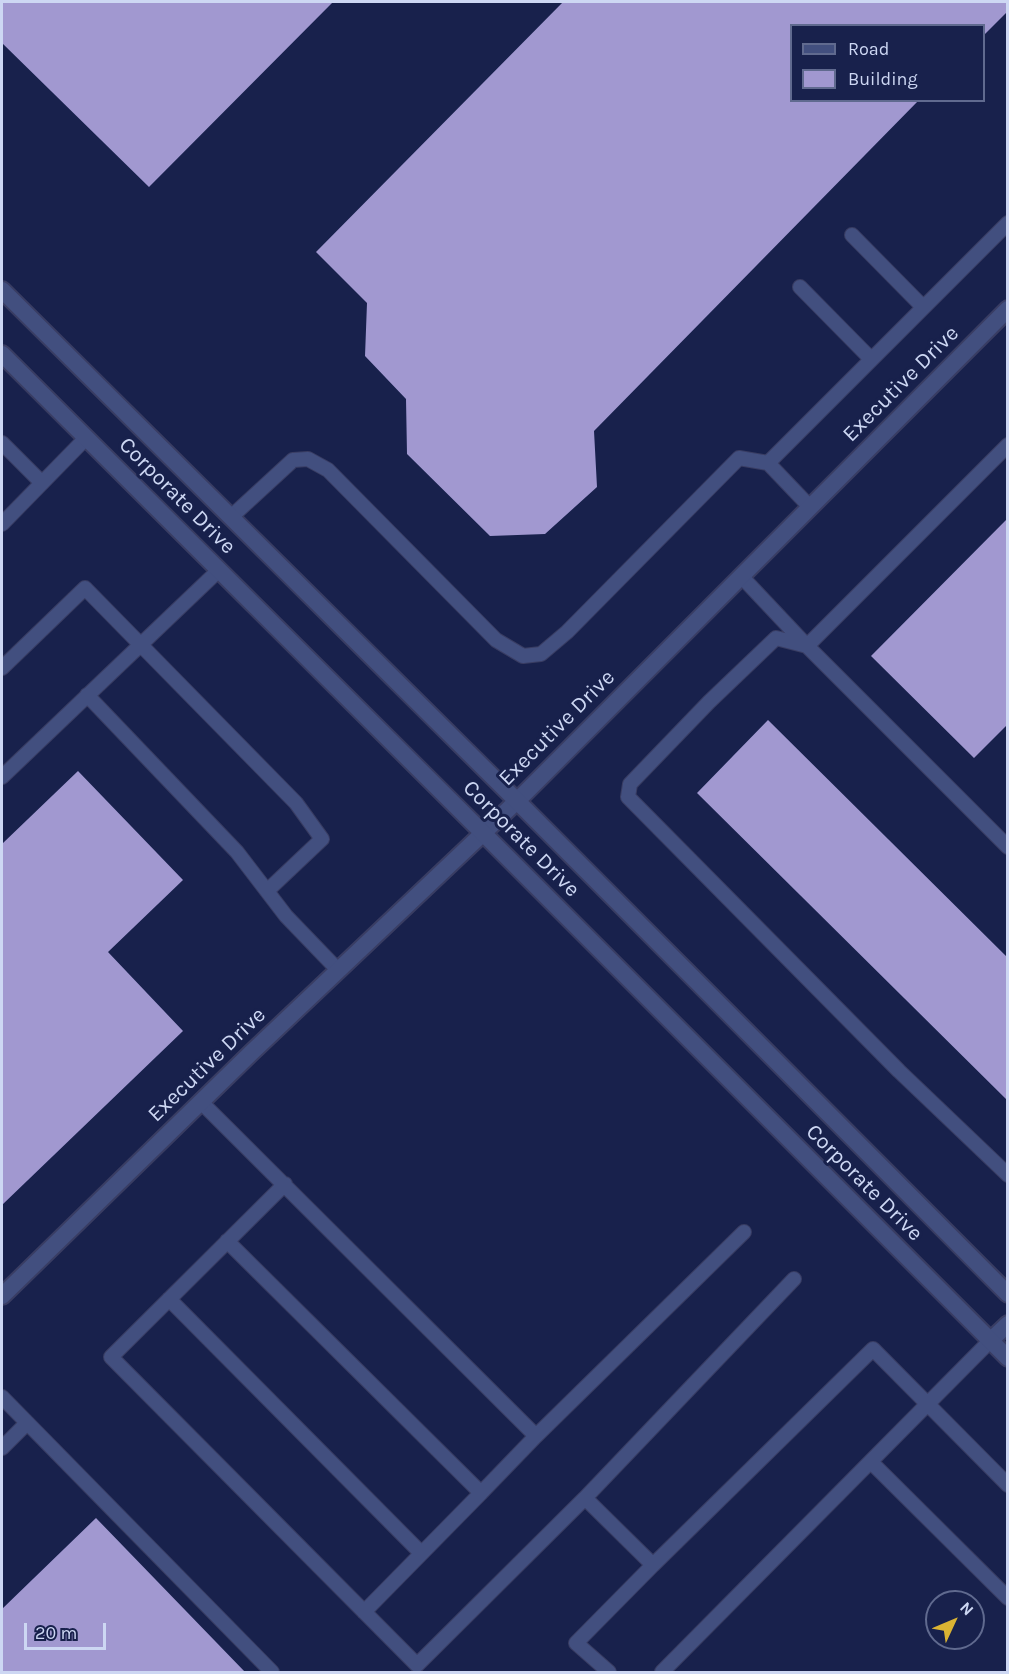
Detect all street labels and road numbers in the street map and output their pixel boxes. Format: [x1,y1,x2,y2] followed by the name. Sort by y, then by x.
[837,320,965,448] street label: Executive Drive
[113,432,241,560] street label: Corporate Drive
[493,664,621,792] street label: Executive Drive
[457,775,585,903] street label: Corporate Drive
[143,1002,271,1128] street label: Executive Drive
[800,1119,928,1247] street label: Corporate Drive

